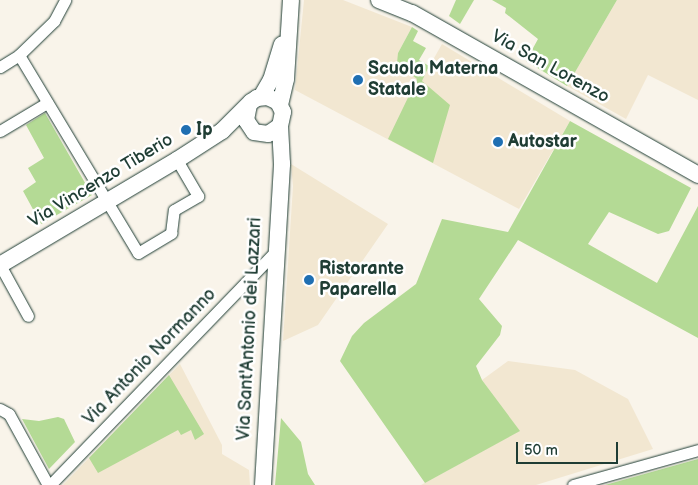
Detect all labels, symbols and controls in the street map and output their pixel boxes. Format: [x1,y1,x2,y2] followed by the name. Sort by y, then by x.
[487,26,613,108] street label: Via San Lorenzo
[368,59,498,102] place label: Scuola Materna Statale
[352,74,364,86] marker: Scuola Materna Statale
[196,119,212,141] place label: Ip
[180,124,192,136] marker: Ip
[24,129,178,233] street label: Via Vincenzo Tiberio
[508,131,577,153] place label: Autostar
[492,136,504,148] marker: Autostar
[233,217,267,441] street label: Via Sant'Antonio dei Lazzari
[319,259,404,302] place label: Ristorante Paparella
[303,274,315,286] marker: Ristorante Paparella
[79,284,221,430] street label: Via Antonio Normanno
[518,432,620,464] scale bar
[524,441,558,460] text: 50 m

